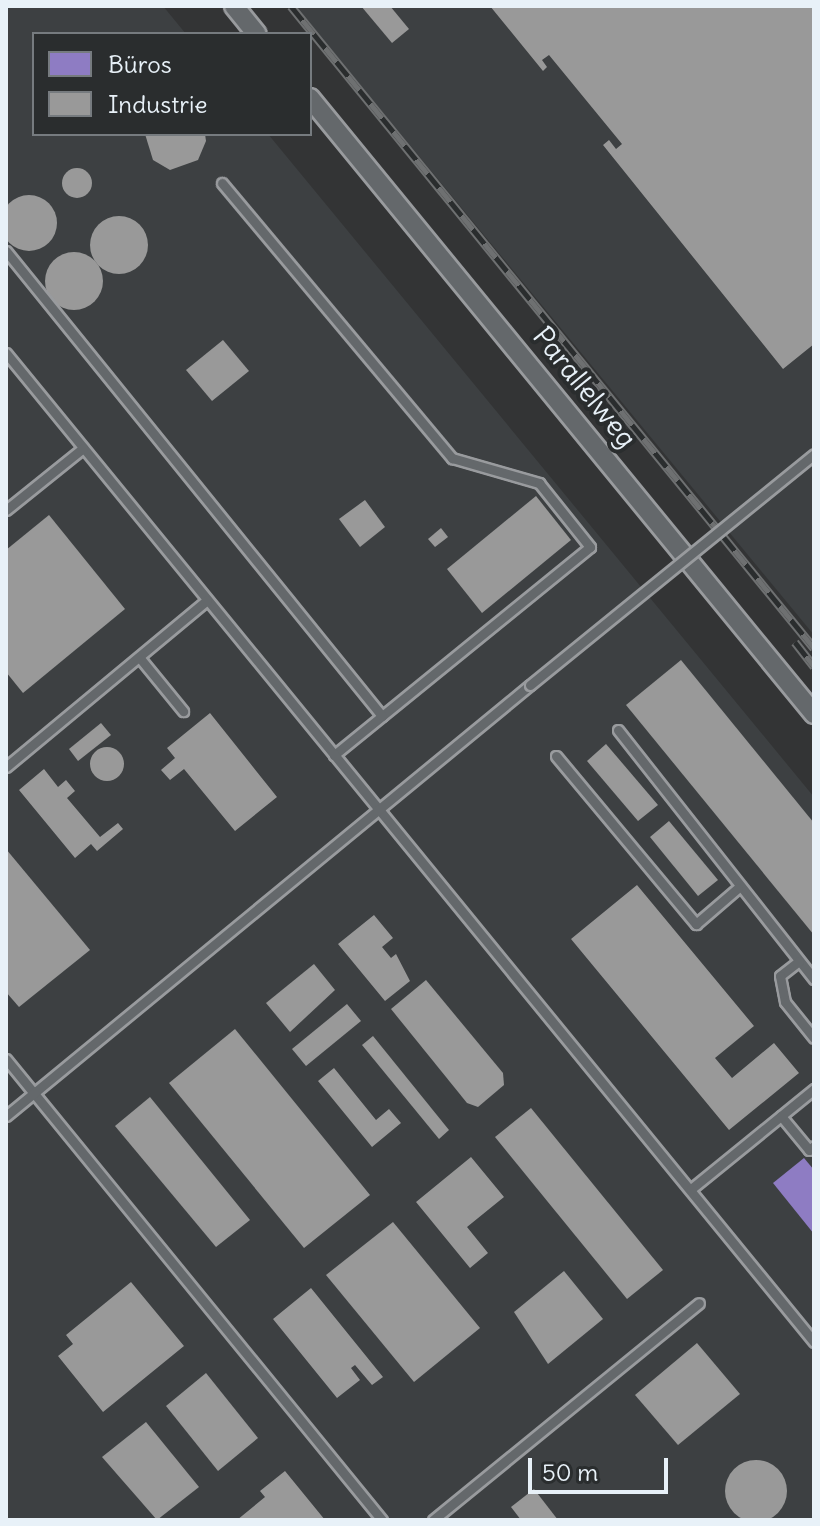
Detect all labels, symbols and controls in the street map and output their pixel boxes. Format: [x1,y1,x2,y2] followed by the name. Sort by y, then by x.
[32,32,312,136] legend
[108,49,172,79] text: Büros
[108,89,207,119] text: Industrie
[526,320,644,454] street label: Parallelweg
[532,1442,672,1492] scale bar
[542,1457,598,1487] text: 50 m

